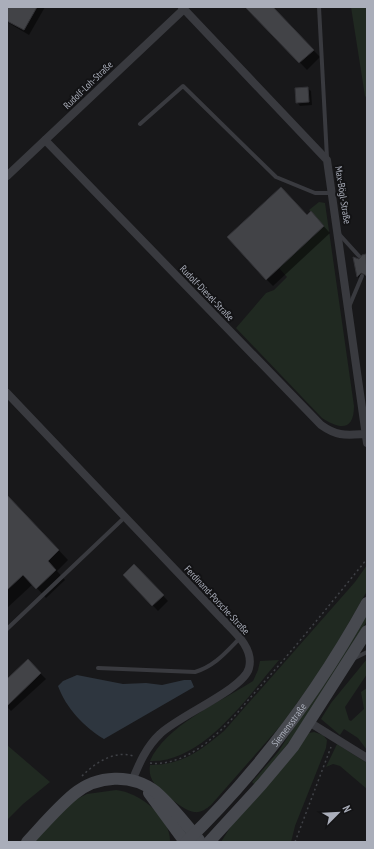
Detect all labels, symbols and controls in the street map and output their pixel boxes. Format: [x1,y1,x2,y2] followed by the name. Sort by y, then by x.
[61,58,115,112] street label: Rudolf-Loh-Straße
[332,165,354,225] street label: Max-Bögl-Straße
[177,262,237,324] street label: Rudolf-Diesel-Straße
[182,563,252,637] street label: Ferdinand-Porsche-Straße
[268,700,309,749] street label: Siemensstraße
[318,793,358,833] north arrow
[340,803,355,815] text: N

